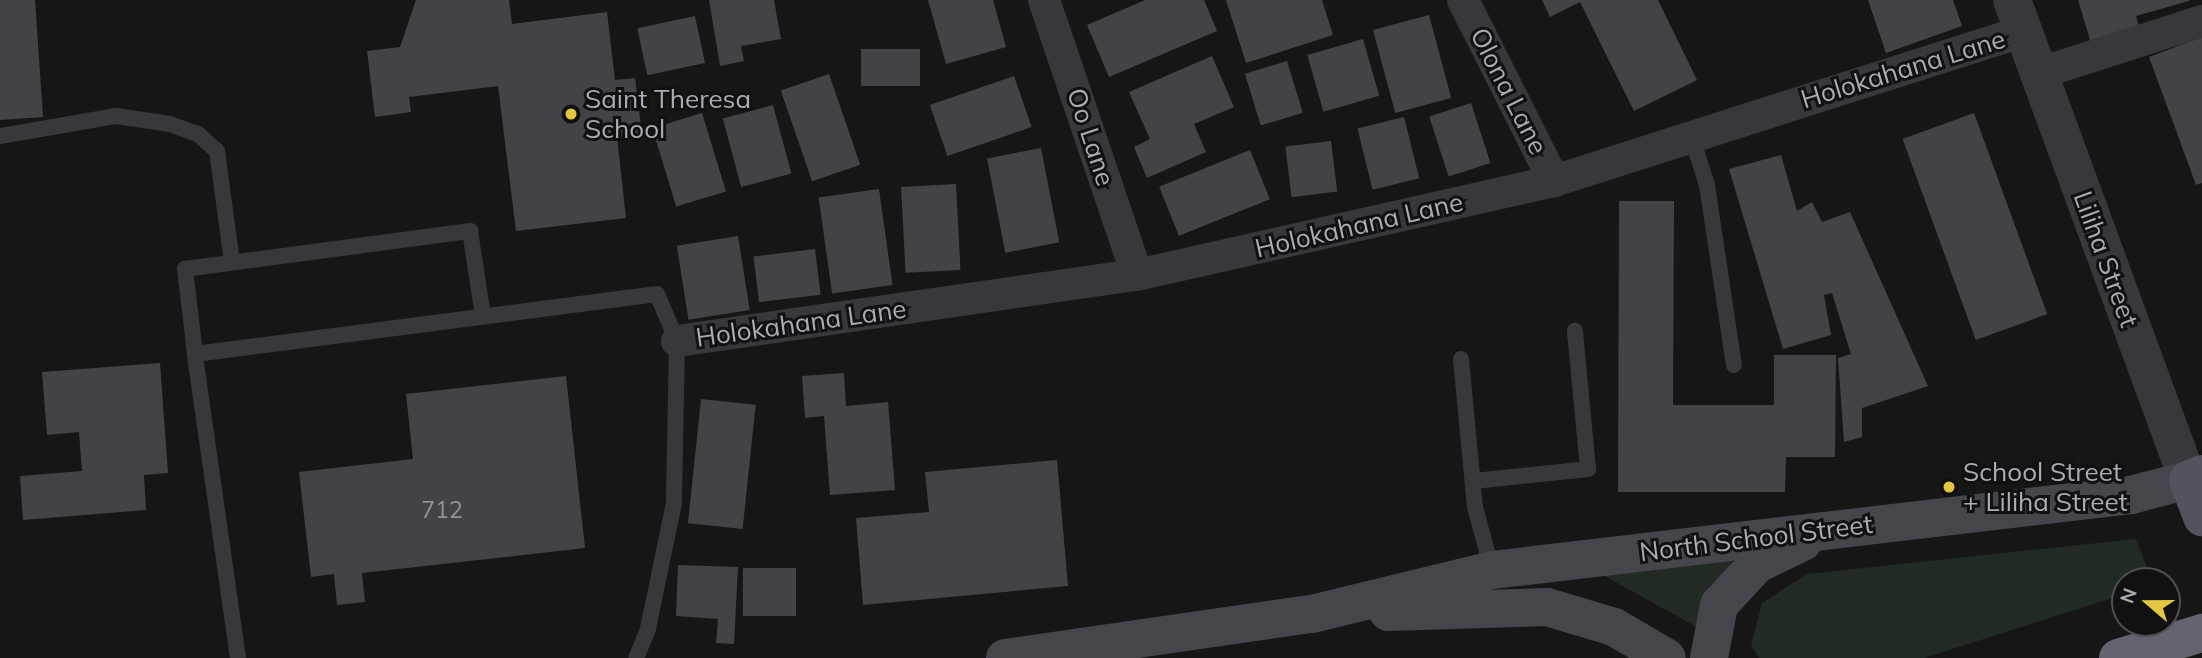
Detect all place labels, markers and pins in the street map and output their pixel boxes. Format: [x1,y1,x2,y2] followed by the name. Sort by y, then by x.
[585,83,751,144] place label: Saint Theresa School
[563,106,579,122] marker: Saint Theresa School
[1963,456,2128,518] place label: School Street + Liliha Street
[1941,479,1957,495] marker: School Street + Liliha Street

